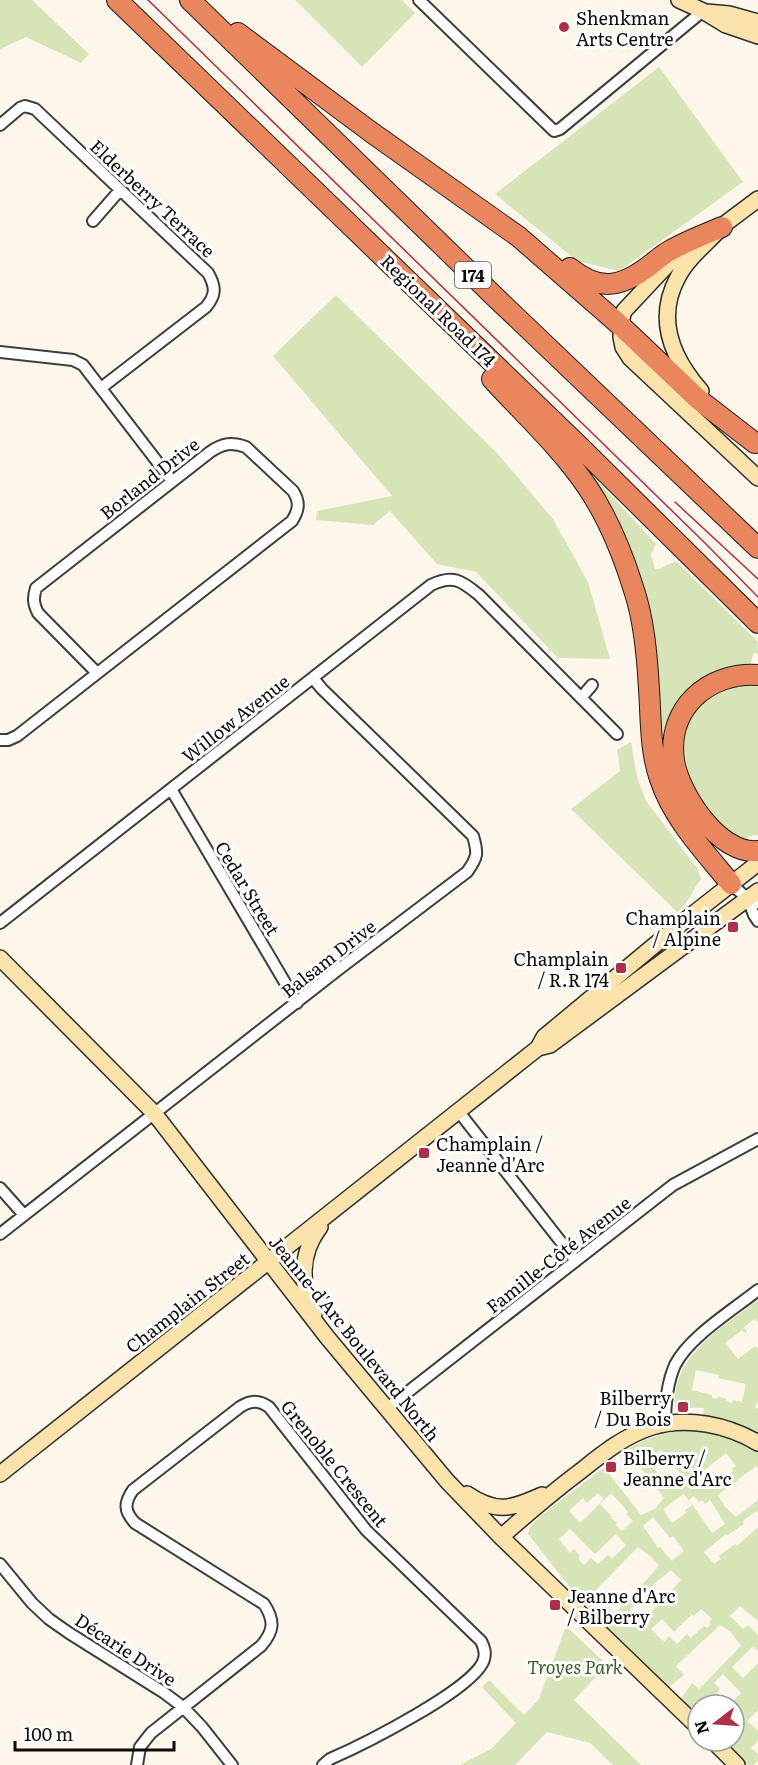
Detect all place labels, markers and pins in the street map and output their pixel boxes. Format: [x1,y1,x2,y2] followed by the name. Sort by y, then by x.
[576,4,674,52] place label: Shenkman Arts Centre
[557,20,571,34] marker: Shenkman Arts Centre
[625,904,721,952] place label: Champlain / Alpine
[726,920,740,934] marker: Champlain / Alpine
[513,945,609,993] place label: Champlain / R.R 174
[614,961,628,975] marker: Champlain / R.R 174
[436,1130,544,1178] place label: Champlain / Jeanne d'Arc
[417,1146,431,1160] marker: Champlain / Jeanne d'Arc
[594,1384,672,1432] place label: Bilberry / Du Bois
[676,1400,690,1414] marker: Bilberry / Du Bois
[623,1444,731,1492] place label: Bilberry / Jeanne d'Arc
[604,1460,618,1474] marker: Bilberry / Jeanne d'Arc
[567,1582,675,1630] place label: Jeanne d'Arc / Bilberry
[548,1598,562,1612] marker: Jeanne d'Arc / Bilberry

